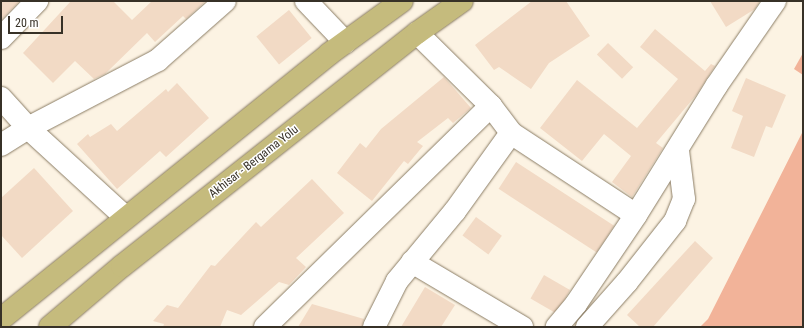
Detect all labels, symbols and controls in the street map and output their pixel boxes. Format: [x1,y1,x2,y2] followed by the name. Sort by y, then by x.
[10,8,65,34] scale bar
[15,16,39,30] text: 20 m
[206,123,302,201] street label: Akhisar - Bergama Yolu

